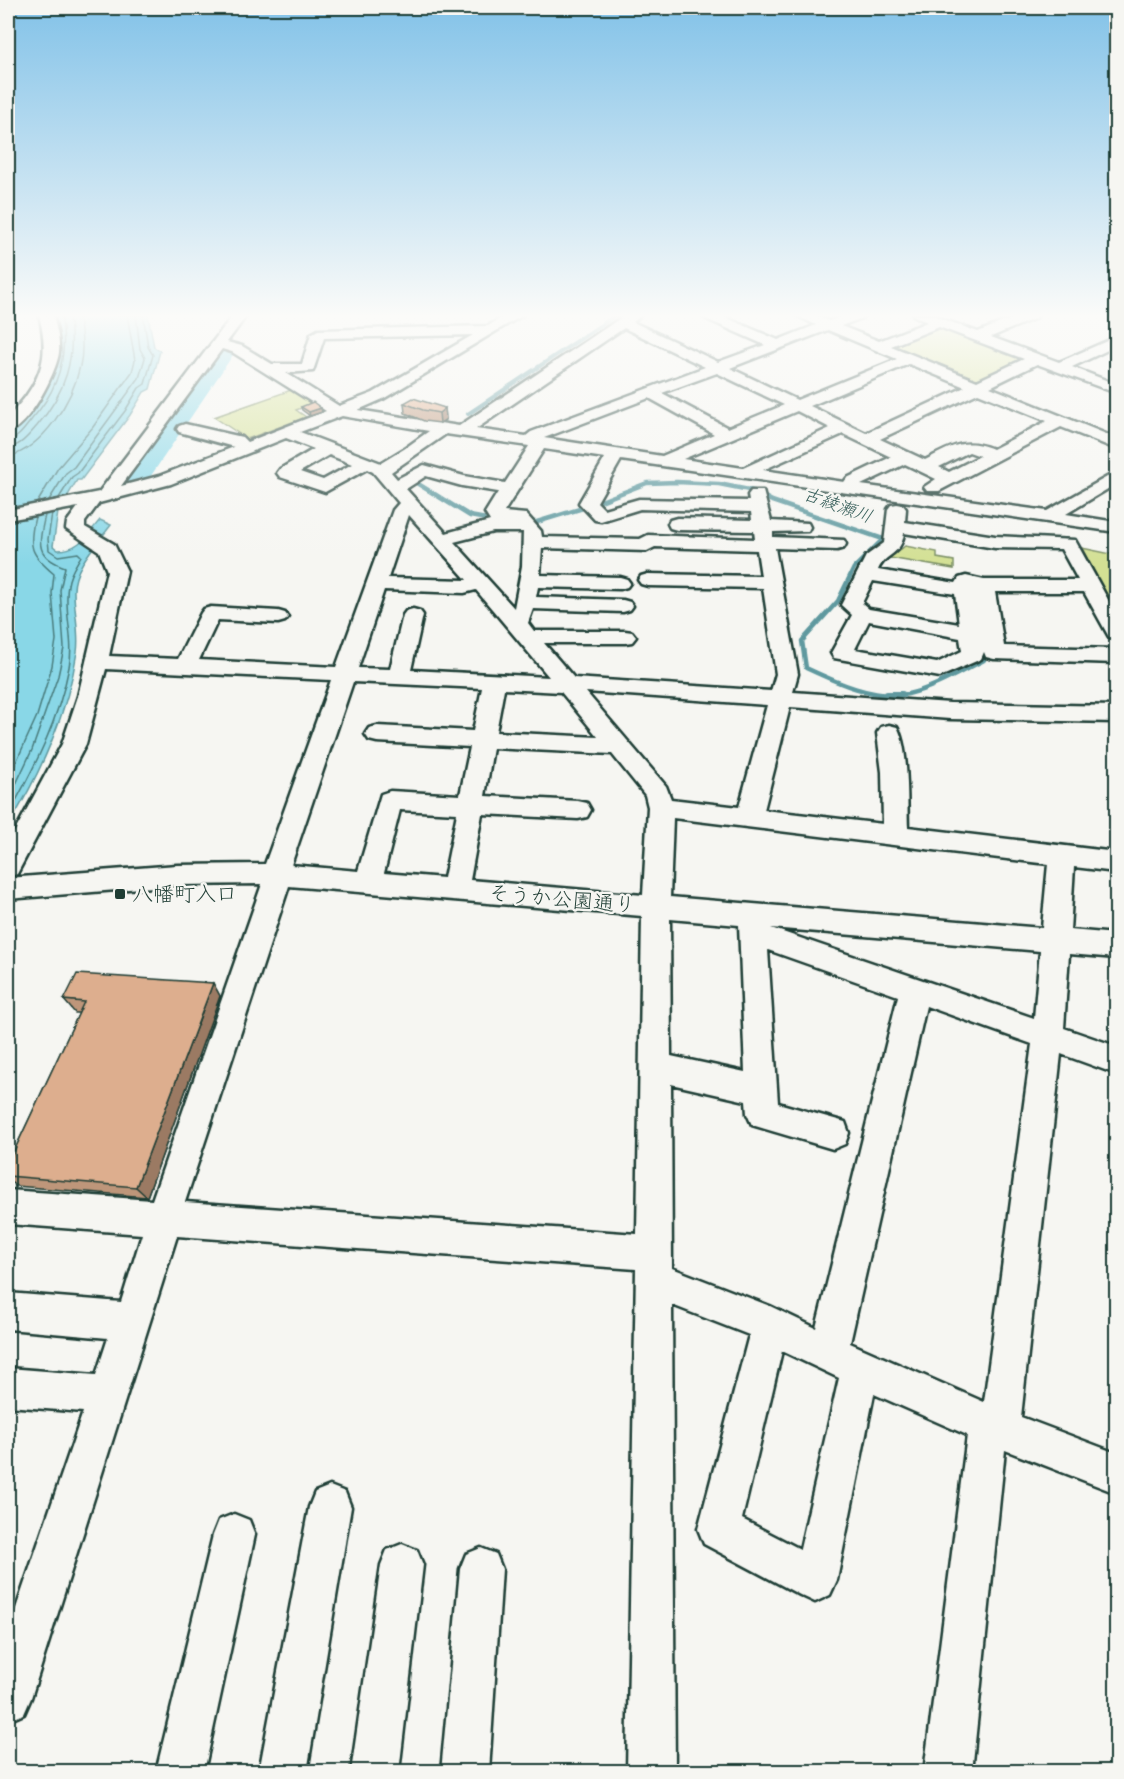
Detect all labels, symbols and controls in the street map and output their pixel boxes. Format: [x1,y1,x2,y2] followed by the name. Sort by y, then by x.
[799,482,876,531] water label: 古綾瀬川
[487,880,636,922] street label: そうか公園通り
[132,881,237,911] place label: 八幡町入口
[113,887,127,901] marker: 八幡町入口

